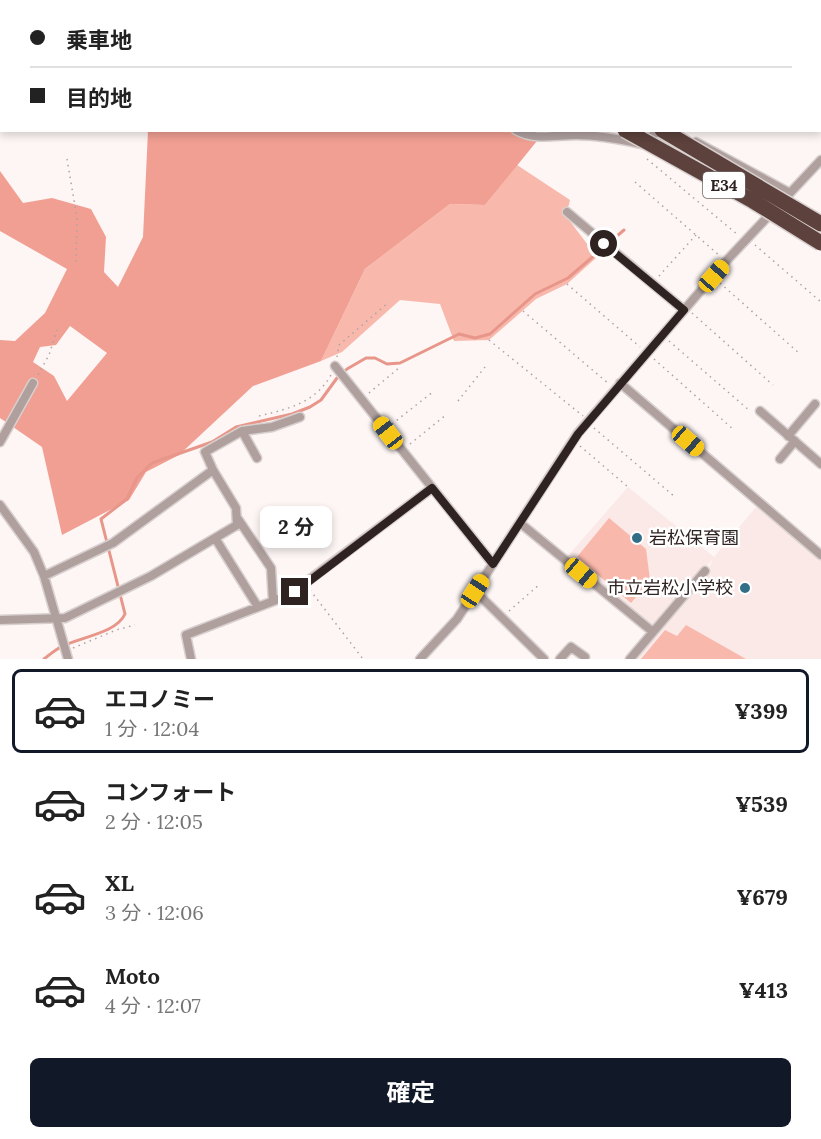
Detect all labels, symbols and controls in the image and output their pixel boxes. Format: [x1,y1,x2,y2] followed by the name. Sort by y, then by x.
[66,26,132,54] text: 乗車地
[66,84,132,112] text: 目的地
[703,172,745,198] road number: E34
[590,230,617,257] route start
[695,257,733,295] car
[370,413,406,453] car
[669,422,707,460] car
[259,505,331,547] callout: 2 分
[278,514,314,539] text: 2 分
[649,526,739,549] place label: 岩松保育園
[630,531,644,545] marker: 岩松保育園
[561,555,601,591] car
[458,571,492,611] car
[607,576,733,599] place label: 市立岩松小学校
[281,578,308,605] route end
[738,581,752,595] marker: 市立岩松小学校
[33,684,87,738] icon: car
[105,685,215,713] text: エコノミー
[734,697,788,725] text: ¥399
[105,716,199,741] text: 1 分 · 12:04
[33,777,87,831] icon: car
[105,778,236,806] text: コンフォート
[735,790,788,818] text: ¥539
[105,809,203,834] text: 2 分 · 12:05
[105,869,134,897] text: XL
[33,870,87,924] icon: car
[736,883,788,911] text: ¥679
[105,900,204,925] text: 3 分 · 12:06
[105,962,160,990] text: Moto
[33,963,87,1017] icon: car
[739,976,788,1004] text: ¥413
[105,993,201,1018] text: 4 分 · 12:07
[30,1058,791,1127] button: 確定

